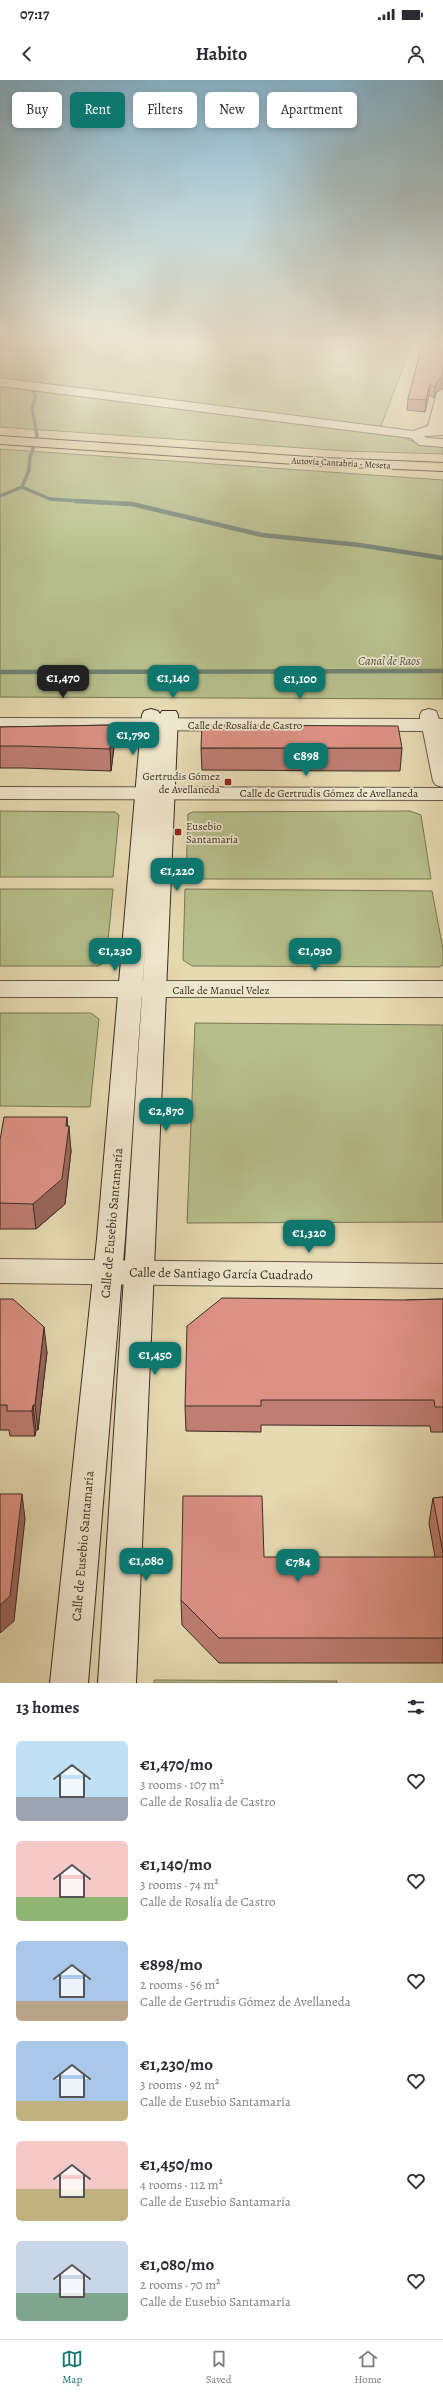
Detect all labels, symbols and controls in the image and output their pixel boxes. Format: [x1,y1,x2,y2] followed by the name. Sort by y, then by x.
[20,4,49,24] text: 07:17
[196,42,247,66] text: Habito
[16,43,38,65] icon: back
[405,43,427,65] icon: person
[12,92,62,128] chip: Buy
[70,92,125,128] chip: Rent
[133,92,197,128] chip: Filters
[205,92,259,128] chip: New
[267,92,357,128] chip: Apartment
[290,454,392,472] street label: Autovía Cantabria - Meseta
[358,653,420,669] water label: Canal de Raos
[30,665,96,699] pin: €1,470
[140,665,206,699] pin: €1,140
[267,666,333,700] pin: €1,100
[46,669,80,686] text: €1,470
[157,669,189,686] text: €1,140
[283,670,317,687] text: €1,100
[188,718,303,733] street label: Calle de Rosalía de Castro
[100,722,166,756] pin: €1,790
[116,726,150,743] text: €1,790
[282,743,330,777] pin: €898
[293,747,319,764] text: €898
[143,769,221,797] place label: Gertrudis Gómez de Avellaneda
[223,777,233,787] marker: Gertrudis Gómez de Avellaneda
[240,786,419,801] street label: Calle de Gertrudis Gómez de Avellaneda
[186,819,239,847] place label: Eusebio Santamaría
[173,827,183,837] marker: Eusebio Santamaría
[144,858,210,892] pin: €1,220
[160,862,194,879] text: €1,220
[82,938,148,972] pin: €1,230
[282,938,348,972] pin: €1,030
[98,942,132,959] text: €1,230
[298,942,332,959] text: €1,030
[172,983,270,998] street label: Calle de Manuel Velez
[133,1098,199,1132] pin: €2,870
[148,1102,184,1119] text: €2,870
[96,1147,127,1299] street label: Calle de Eusebio Santamaría
[276,1220,342,1254] pin: €1,320
[292,1224,326,1241] text: €1,320
[129,1263,313,1284] street label: Calle de Santiago García Cuadrado
[122,1342,188,1376] pin: €1,450
[138,1346,172,1363] text: €1,450
[67,1470,98,1622] street label: Calle de Eusebio Santamaría
[113,1548,179,1582] pin: €1,080
[274,1549,322,1583] pin: €784
[129,1552,163,1569] text: €1,080
[285,1553,311,1570] text: €784
[16,1696,79,1719] text: 13 homes
[405,1696,427,1718] icon: filters
[140,1753,213,1776] text: €1,470/mo
[48,1757,96,1805] icon: home
[405,1770,427,1792] icon: heart
[140,1776,224,1793] text: 3 rooms · 107 m²
[140,1793,276,1810] text: Calle de Rosalía de Castro
[140,1853,212,1876] text: €1,140/mo
[48,1857,96,1905] icon: home
[405,1870,427,1892] icon: heart
[140,1876,219,1893] text: 3 rooms · 74 m²
[140,1893,276,1910] text: Calle de Rosalía de Castro
[140,1953,203,1976] text: €898/mo
[48,1957,96,2005] icon: home
[405,1970,427,1992] icon: heart
[140,1976,220,1993] text: 2 rooms · 56 m²
[140,1993,351,2010] text: Calle de Gertrudis Gómez de Avellaneda
[140,2053,213,2076] text: €1,230/mo
[48,2057,96,2105] icon: home
[405,2070,427,2092] icon: heart
[140,2076,219,2093] text: 3 rooms · 92 m²
[140,2093,291,2110] text: Calle de Eusebio Santamaría
[140,2153,213,2176] text: €1,450/mo
[48,2157,96,2205] icon: home
[405,2170,427,2192] icon: heart
[140,2176,223,2193] text: 4 rooms · 112 m²
[140,2193,291,2210] text: Calle de Eusebio Santamaría
[140,2253,214,2276] text: €1,080/mo
[48,2257,96,2305] icon: home
[405,2270,427,2292] icon: heart
[140,2276,220,2293] text: 2 rooms · 70 m²
[140,2293,291,2310] text: Calle de Eusebio Santamaría
[61,2348,83,2387] tab: Map
[206,2348,232,2387] tab: Saved
[354,2348,382,2387] tab: Home

